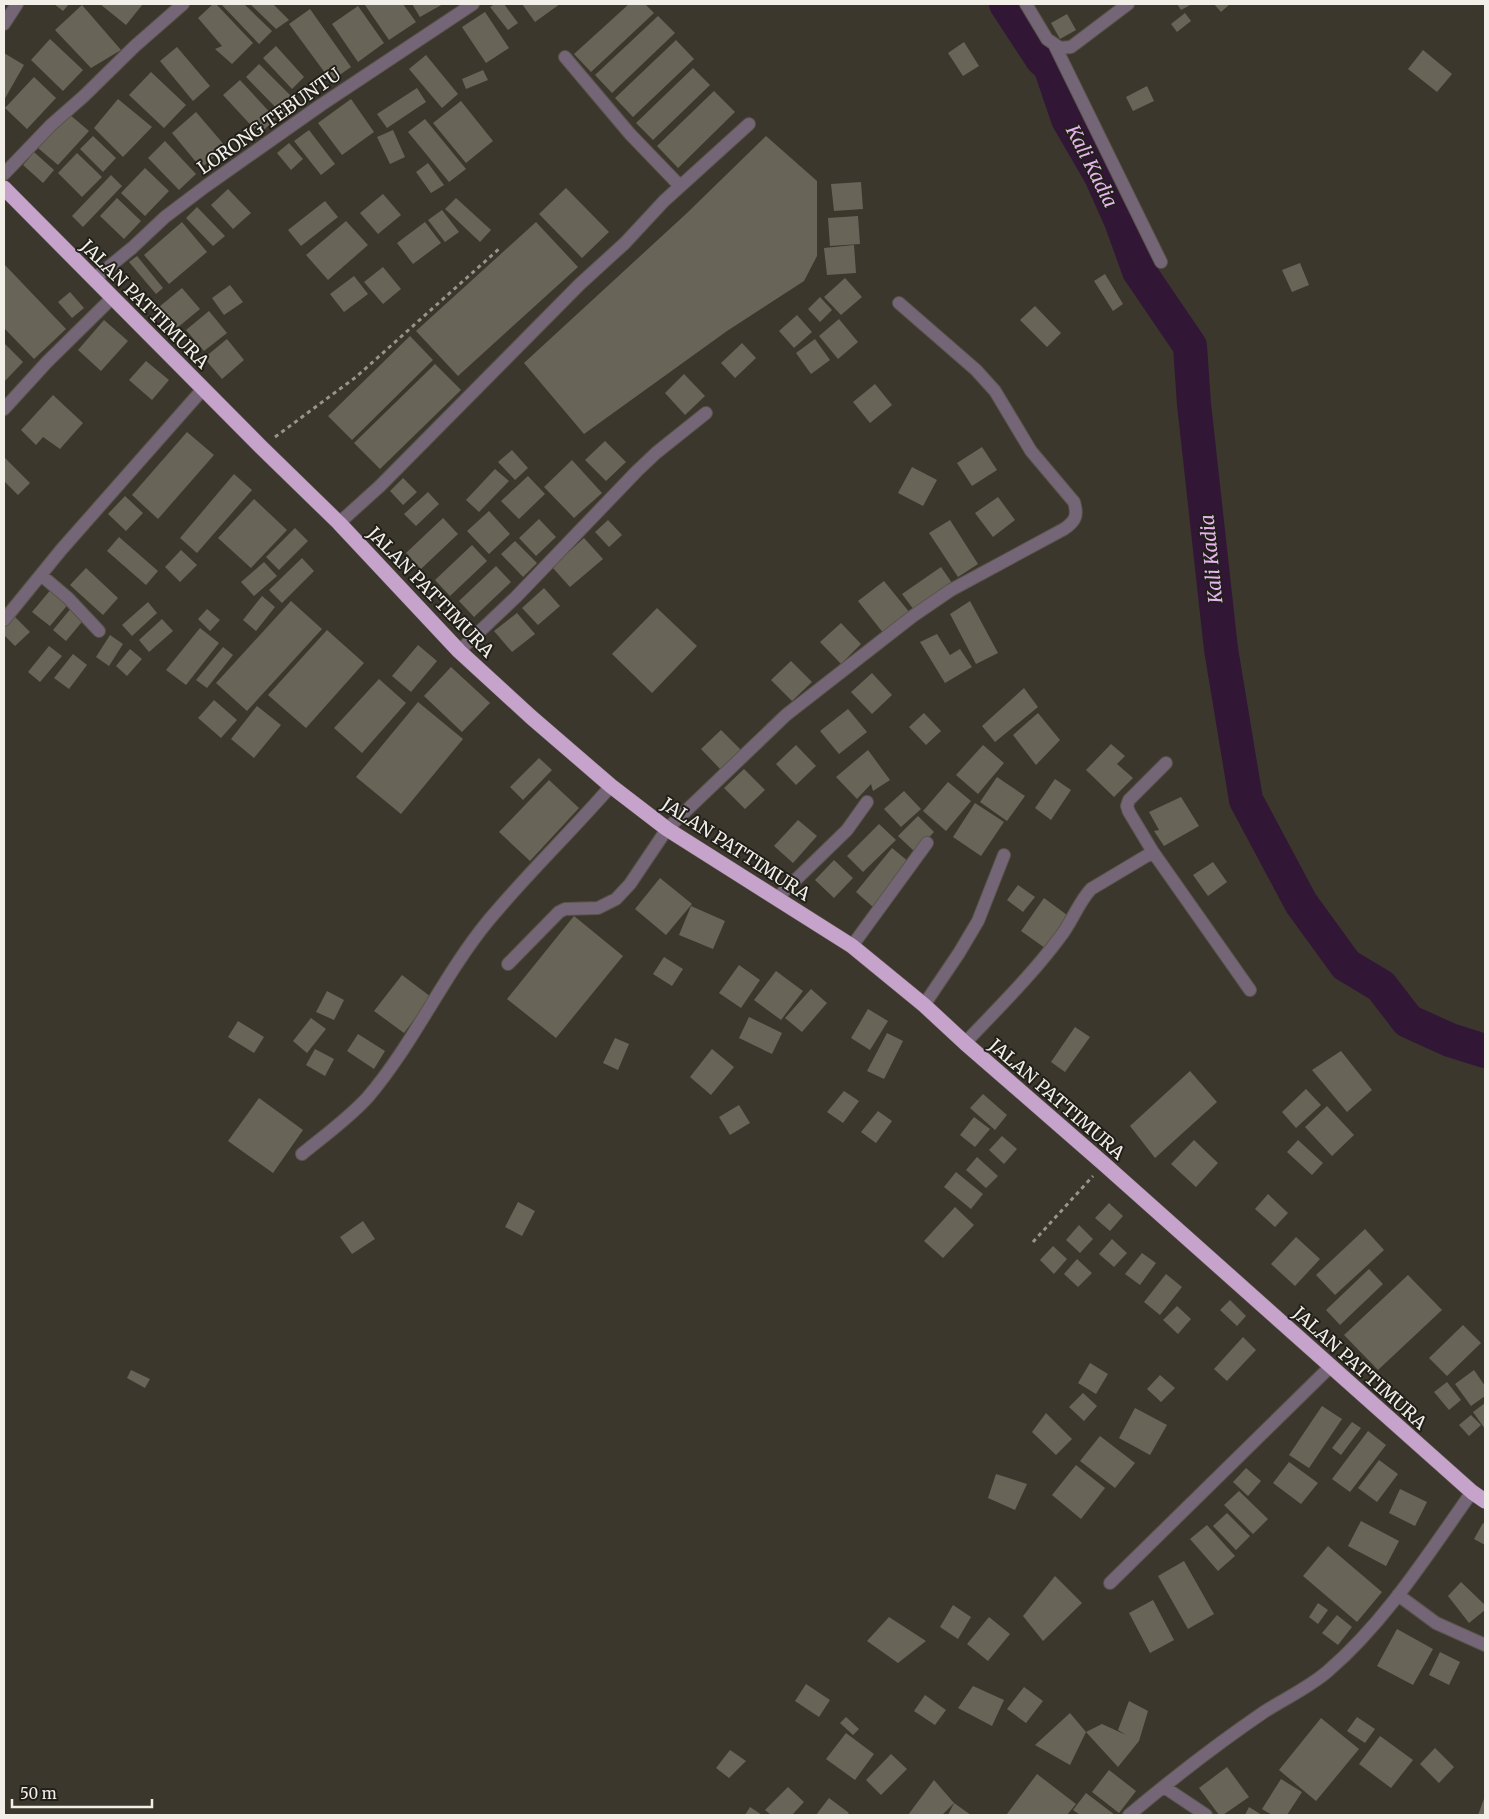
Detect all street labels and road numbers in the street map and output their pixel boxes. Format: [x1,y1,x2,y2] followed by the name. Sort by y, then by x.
[193,62,346,179] street label: LORONG TEBUNTU
[75,234,214,373] street label: JALAN PATTIMURA
[362,521,499,662] street label: JALAN PATTIMURA
[657,792,815,906] street label: JALAN PATTIMURA
[984,1033,1130,1165] street label: JALAN PATTIMURA
[1287,1301,1432,1435] street label: JALAN PATTIMURA

